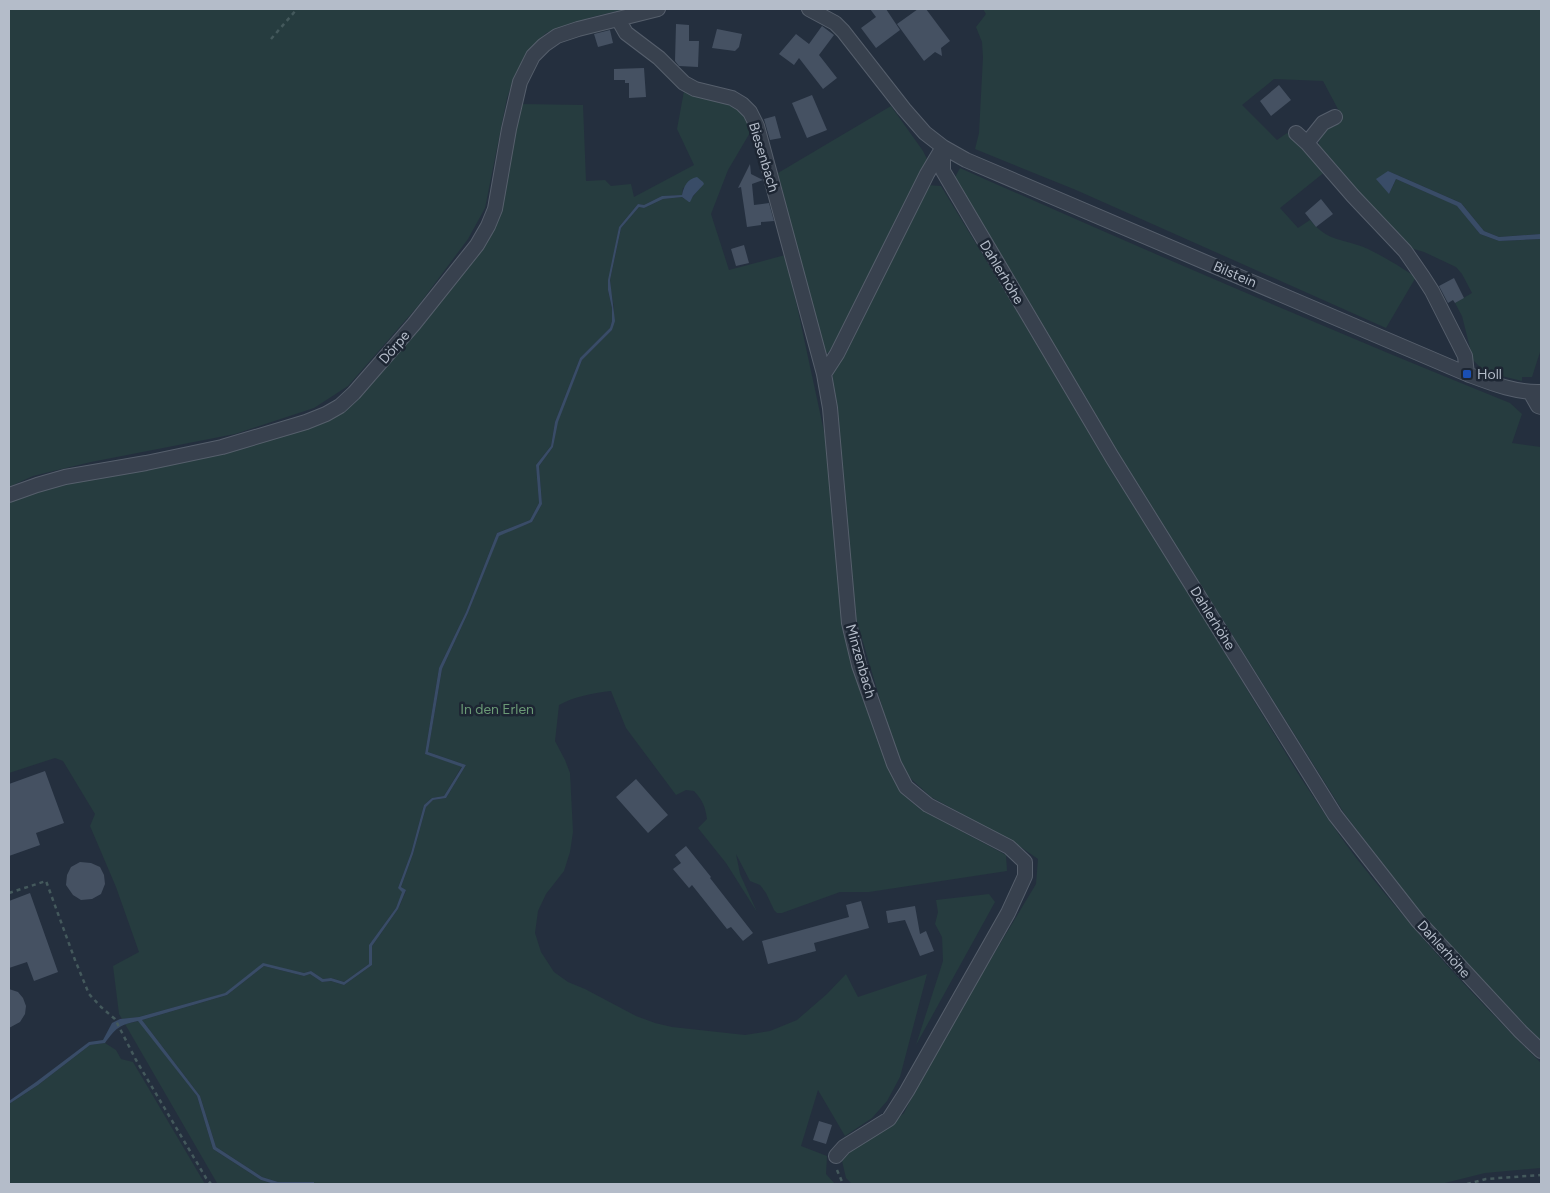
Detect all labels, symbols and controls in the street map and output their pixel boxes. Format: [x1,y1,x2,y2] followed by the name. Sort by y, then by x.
[745,120,782,194] street label: Biesenbach
[976,237,1027,308] street label: Dahlerhöhe
[1211,258,1259,291] street label: Bilstein
[375,327,414,367] street label: Dörpe
[1477,366,1502,383] place label: Holl
[1461,368,1473,380] marker: Holl
[1186,583,1239,653] street label: Dahlerhöhe
[842,622,879,700] street label: Minzenbach
[460,701,534,718] park label: In den Erlen
[1413,917,1474,982] street label: Dahlerhöhe

